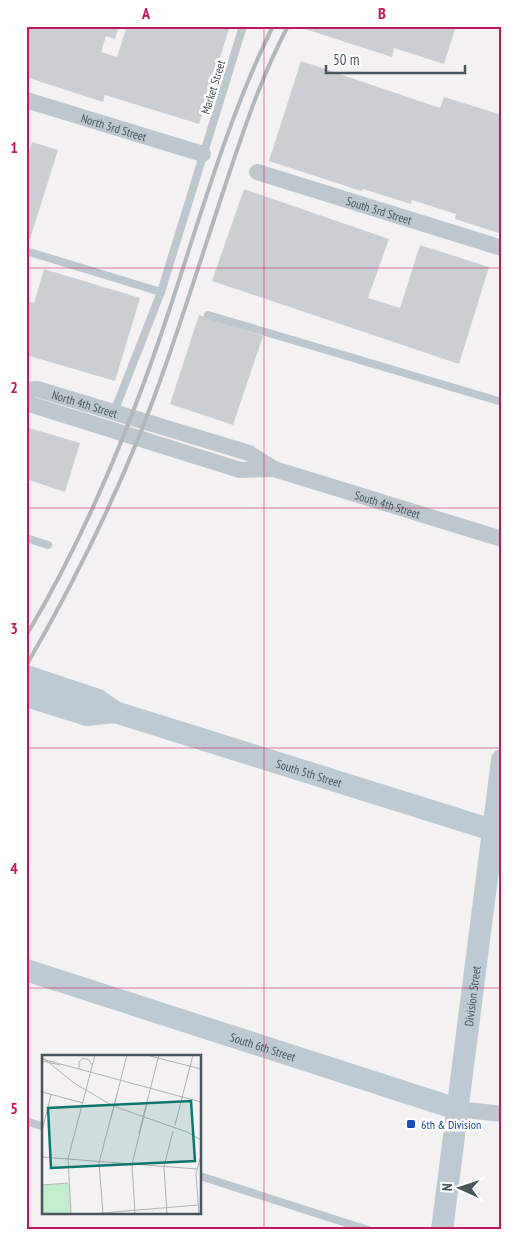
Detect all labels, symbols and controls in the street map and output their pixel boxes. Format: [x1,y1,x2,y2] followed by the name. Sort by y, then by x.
[141,3,151,23] text: A
[378,3,386,23] text: B
[326,42,464,74] scale bar
[333,50,359,69] text: 50 m
[198,57,229,116] street label: Market Street
[79,110,149,144] street label: North 3rd Street
[10,137,18,157] text: 1
[345,193,415,227] street label: South 3rd Street
[10,377,18,397] text: 2
[50,386,120,421] street label: North 4th Street
[353,487,423,521] street label: South 4th Street
[10,618,18,638] text: 3
[274,755,344,790] street label: South 5th Street
[10,858,18,878] text: 4
[461,964,483,1027] street label: Division Street
[228,1029,298,1064] street label: South 6th Street
[42,1055,201,1214] inset map
[10,1098,18,1118] text: 5
[421,1117,481,1132] place label: 6th & Division
[405,1118,417,1130] marker: 6th & Division
[436,1164,486,1214] north arrow
[438,1183,456,1192] text: N

